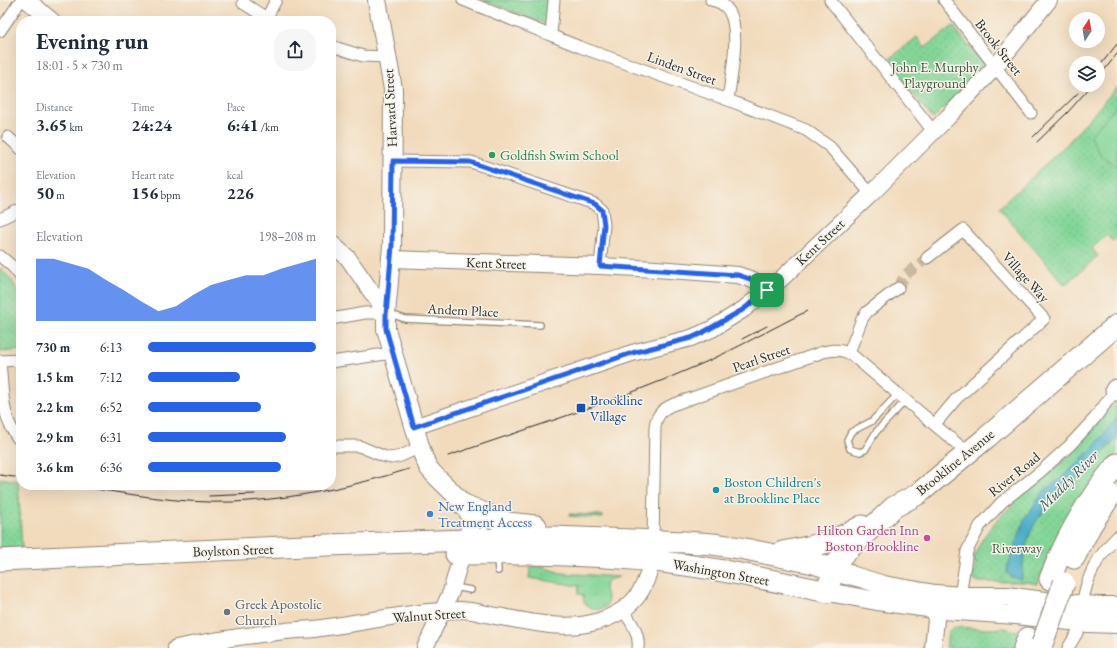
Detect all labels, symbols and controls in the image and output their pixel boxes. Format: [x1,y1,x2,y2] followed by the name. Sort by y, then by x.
[1069,12,1105,48] north arrow
[1069,12,1105,92] map controls
[971,15,1027,79] street label: Brook Street
[36,27,149,56] text: Evening run
[274,29,316,71] button: share
[645,47,720,89] street label: Linden Street
[1069,56,1105,92] button: layers
[36,57,123,74] text: 18:01 · 5 × 730 m
[890,58,980,92] park label: John E. Murphy Playground
[379,68,401,148] street label: Harvard Street
[36,100,73,114] text: Distance
[131,100,154,114] text: Time
[227,100,245,114] text: Pace
[36,114,67,136] text: 3.65
[131,114,172,136] text: 24:24
[227,114,258,136] text: 6:41
[67,120,83,134] text: km
[258,120,279,134] text: /km
[500,146,619,164] place label: Goldfish Swim School
[487,150,497,160] marker: Goldfish Swim School
[36,168,76,182] text: Elevation
[131,168,174,182] text: Heart rate
[227,168,243,182] text: kcal
[36,182,54,204] text: 50
[131,182,158,204] text: 156
[227,182,254,204] text: 226
[54,188,65,202] text: m
[158,188,180,202] text: bpm
[792,214,849,269] street label: Kent Street
[36,228,83,245] text: Elevation
[259,228,316,245] text: 198–208 m
[998,248,1054,307] street label: Village Way
[466,253,527,273] street label: Kent Street
[750,273,784,307] pin
[756,279,778,301] icon: arrive
[426,299,499,321] street label: Andem Place
[36,339,70,356] text: 730 m
[100,339,122,356] text: 6:13
[730,340,793,376] street label: Pearl Street
[36,369,74,386] text: 1.5 km
[100,369,122,386] text: 7:12
[590,391,643,425] place label: Brookline Village
[36,399,74,416] text: 2.2 km
[100,399,122,416] text: 6:52
[575,402,587,414] marker: Brookline Village
[912,425,998,499] street label: Brookline Avenue
[36,429,74,446] text: 2.9 km
[100,429,122,446] text: 6:31
[1033,445,1103,515] water label: Muddy River
[984,447,1044,500] street label: River Road
[36,459,74,476] text: 3.6 km
[100,459,122,476] text: 6:36
[724,473,822,507] place label: Boston Children's at Brookline Place
[711,485,721,495] marker: Boston Children's at Brookline Place
[438,497,533,531] place label: New England Treatment Access
[425,509,435,519] marker: New England Treatment Access
[817,521,920,555] place label: Hilton Garden Inn Boston Brookline
[922,533,932,543] marker: Hilton Garden Inn Boston Brookline
[992,539,1043,557] park label: Riverway
[192,540,274,560] street label: Boylston Street
[671,555,771,589] street label: Washington Street
[235,595,322,629] place label: Greek Apostolic Church
[392,603,467,627] street label: Walnut Street
[222,607,232,617] marker: Greek Apostolic Church

